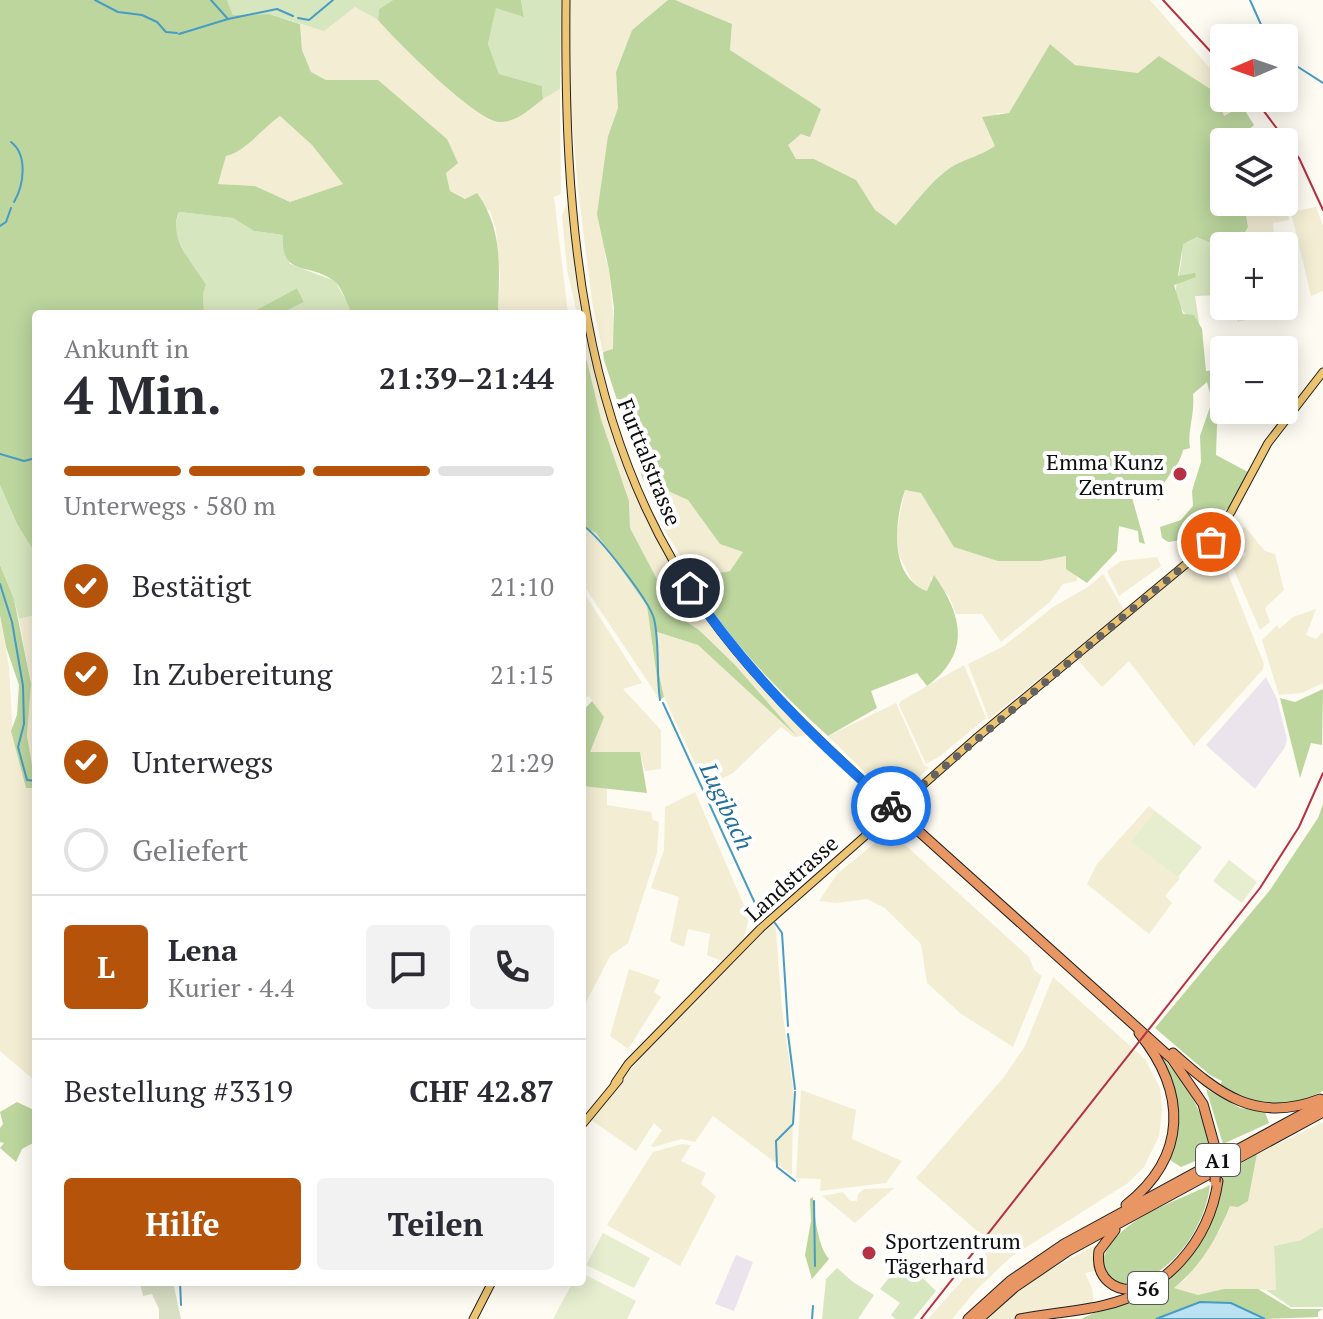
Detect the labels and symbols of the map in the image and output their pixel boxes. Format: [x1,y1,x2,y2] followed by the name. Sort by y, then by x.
[1210,24,1298,112] north arrow
[611,394,689,530] street label: Furttalstrasse
[1046,447,1164,501] place label: Emma Kunz Zentrum
[1171,465,1189,483] marker: Emma Kunz Zentrum
[1177,508,1245,576] pin
[656,554,724,622] pin
[692,756,761,855] water label: Lugibach
[851,766,931,846] courier
[738,828,844,928] street label: Landstrasse
[1196,1144,1240,1176] road number: A1
[885,1226,1021,1280] place label: Sportzentrum Tägerhard
[860,1244,878,1262] marker: Sportzentrum Tägerhard
[1128,1272,1168,1304] road number: 56

